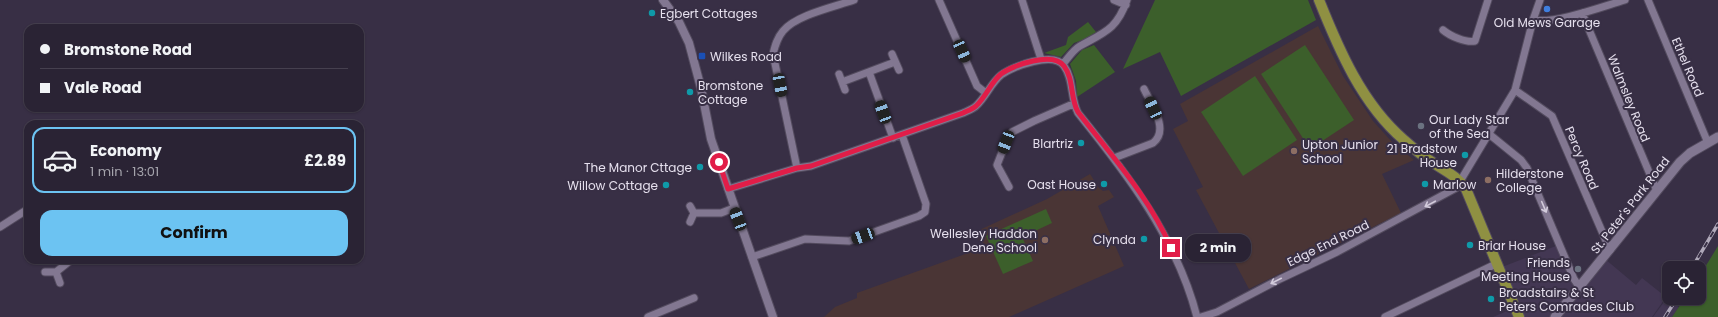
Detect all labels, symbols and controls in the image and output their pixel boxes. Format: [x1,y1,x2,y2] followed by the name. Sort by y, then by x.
[1542,4,1552,14] marker: Old Mews Garage
[660,5,757,22] place label: Egbert Cottages
[647,8,657,18] marker: Egbert Cottages
[1494,14,1600,31] place label: Old Mews Garage
[1668,35,1708,99] street label: Ethel Road
[952,38,972,64] car
[64,39,192,60] text: Bromstone Road
[710,48,782,65] place label: Wilkes Road
[697,51,707,61] marker: Wilkes Road
[1604,52,1654,144] street label: Walmsley Road
[772,72,788,98] car
[64,77,142,98] text: Vale Road
[698,77,763,108] place label: Bromstone Cottage
[685,87,695,97] marker: Bromstone Cottage
[1142,95,1164,121] car
[873,99,893,125] car
[1429,111,1510,142] place label: Our Lady Star of the Sea
[1416,121,1426,131] marker: Our Lady Star of the Sea
[1561,124,1603,192] street label: Percy Road
[996,129,1016,155] car
[1033,135,1073,152] place label: Blartriz
[1302,136,1378,167] place label: Upton Junior School
[1076,138,1086,148] marker: Blartriz
[90,140,162,161] text: Economy
[1387,140,1457,171] place label: 21 Bradstow House
[42,142,78,178] icon: car
[1289,146,1299,156] marker: Upton Junior School
[304,150,346,171] text: £2.89
[1460,150,1470,160] marker: 21 Bradstow House
[710,153,728,171] route start
[1587,153,1673,257] street label: St. Peter's Park Road
[584,159,692,176] place label: The Manor Cttage
[90,162,159,181] text: 1 min · 13:01
[695,162,705,172] marker: The Manor Cttage
[1496,165,1564,196] place label: Hilderstone College
[1483,175,1493,185] marker: Hilderstone College
[1027,176,1096,193] place label: Oast House
[1433,176,1477,193] place label: Marlow
[567,177,658,194] place label: Willow Cottage
[1099,179,1109,189] marker: Oast House
[1420,179,1430,189] marker: Marlow
[661,180,671,190] marker: Willow Cottage
[1424,200,1436,208] one-way arrow
[1541,201,1548,213] one-way arrow
[728,206,748,232] car
[40,210,348,256] button: Confirm
[1284,216,1372,270] street label: Edge End Road
[930,225,1037,256] place label: Wellesley Haddon Dene School
[850,226,876,246] car
[1093,231,1136,248] place label: Clynda
[1139,234,1149,244] marker: Clynda
[1185,234,1251,262] callout: 2 min
[1040,235,1050,245] marker: Wellesley Haddon Dene School
[1478,237,1546,254] place label: Briar House
[1200,238,1236,257] text: 2 min
[1162,239,1180,257] route end
[1465,240,1475,250] marker: Briar House
[1481,254,1570,285] place label: Friends Meeting House
[1662,261,1706,305] map controls
[1662,261,1706,305] button: locate
[1573,264,1583,274] marker: Friends Meeting House
[1271,278,1283,285] one-way arrow
[1499,284,1634,315] place label: Broadstairs & St Peters Comrades Club
[1486,294,1496,304] marker: Broadstairs & St Peters Comrades Club

